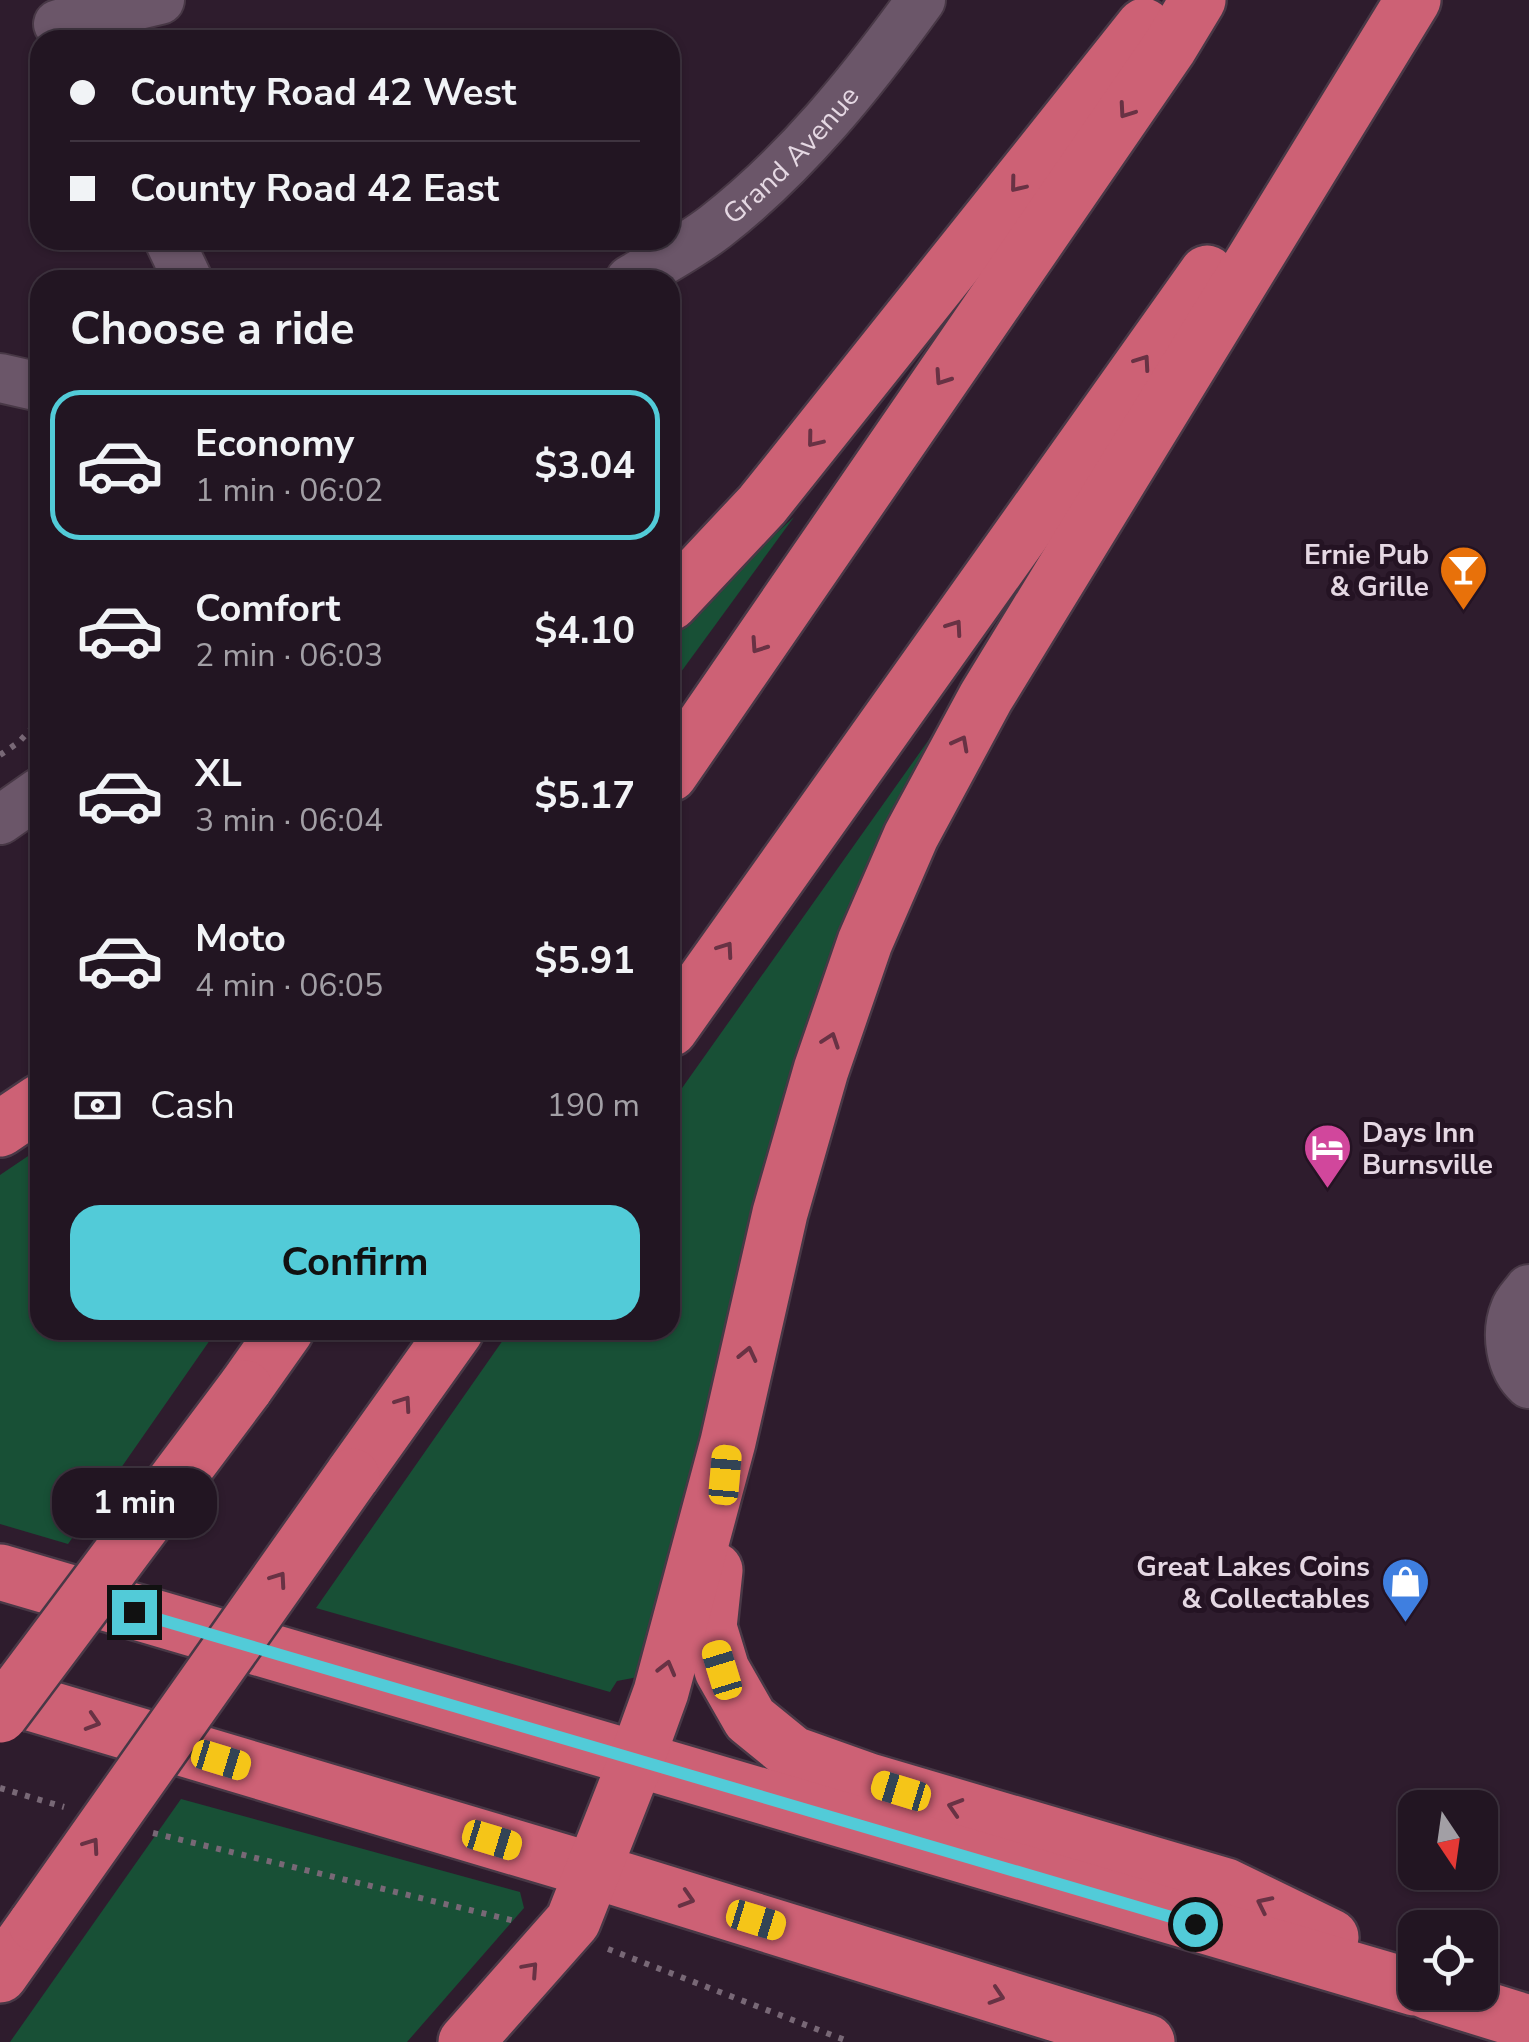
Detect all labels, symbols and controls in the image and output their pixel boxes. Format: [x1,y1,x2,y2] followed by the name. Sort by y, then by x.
[130,67,516,118] text: County Road 42 West
[715,78,868,233] street label: Grand Avenue
[1120,99,1138,118] one-way arrow
[130,163,499,214] text: County Road 42 East
[1011,174,1029,192] one-way arrow
[70,299,355,360] text: Choose a ride
[1132,355,1149,373] one-way arrow
[935,368,954,386] one-way arrow
[195,418,354,469] text: Economy
[75,420,165,510] icon: car
[808,428,826,446] one-way arrow
[534,440,635,491] text: $3.04
[195,469,383,512] text: 1 min · 06:02
[1304,536,1429,606] place label: Ernie Pub & Grille
[1438,544,1490,612] bar icon: Ernie Pub & Grille
[195,583,340,634] text: Comfort
[75,585,165,675] icon: car
[534,605,635,656] text: $4.10
[943,620,961,638] one-way arrow
[195,634,383,677] text: 2 min · 06:03
[751,636,770,654] one-way arrow
[949,735,969,753] one-way arrow
[195,748,242,799] text: XL
[75,750,165,840] icon: car
[534,770,635,821] text: $5.17
[195,799,383,842] text: 3 min · 06:04
[195,913,286,964] text: Moto
[75,915,165,1005] icon: car
[534,935,635,986] text: $5.91
[715,942,732,960] one-way arrow
[195,964,383,1007] text: 4 min · 06:05
[820,1032,840,1049] one-way arrow
[70,1078,125,1133] icon: cash
[150,1080,235,1131] text: Cash
[547,1084,640,1127] text: 190 m
[1362,1114,1493,1184] place label: Days Inn Burnsville
[1301,1122,1353,1190] hotel icon: Days Inn Burnsville
[70,1205,640,1320] button: Confirm
[736,1346,757,1363] one-way arrow
[392,1396,410,1414] one-way arrow
[707,1444,743,1506] car
[52,1467,216,1537] callout: 1 min
[93,1481,176,1524] text: 1 min
[1136,1548,1370,1618] place label: Great Lakes Coins & Collectables
[1379,1556,1431,1624] shop icon: Great Lakes Coins & Collectables
[268,1572,285,1590] one-way arrow
[112,1590,157,1635] route end
[699,1637,745,1703] car
[656,1660,677,1678] one-way arrow
[84,1710,101,1731] one-way arrow
[188,1737,254,1783] car
[868,1768,934,1814] car
[1398,1790,1498,1890] north arrow
[1398,1790,1498,2010] map controls
[947,1798,964,1819] one-way arrow
[459,1817,525,1863] car
[80,1837,98,1856] one-way arrow
[678,1887,695,1908] one-way arrow
[723,1897,789,1943] car
[1257,1897,1275,1916] one-way arrow
[1173,1902,1218,1947] route start
[1398,1910,1498,2010] button: locate
[519,1962,537,1981] one-way arrow
[988,1985,1005,2005] one-way arrow

